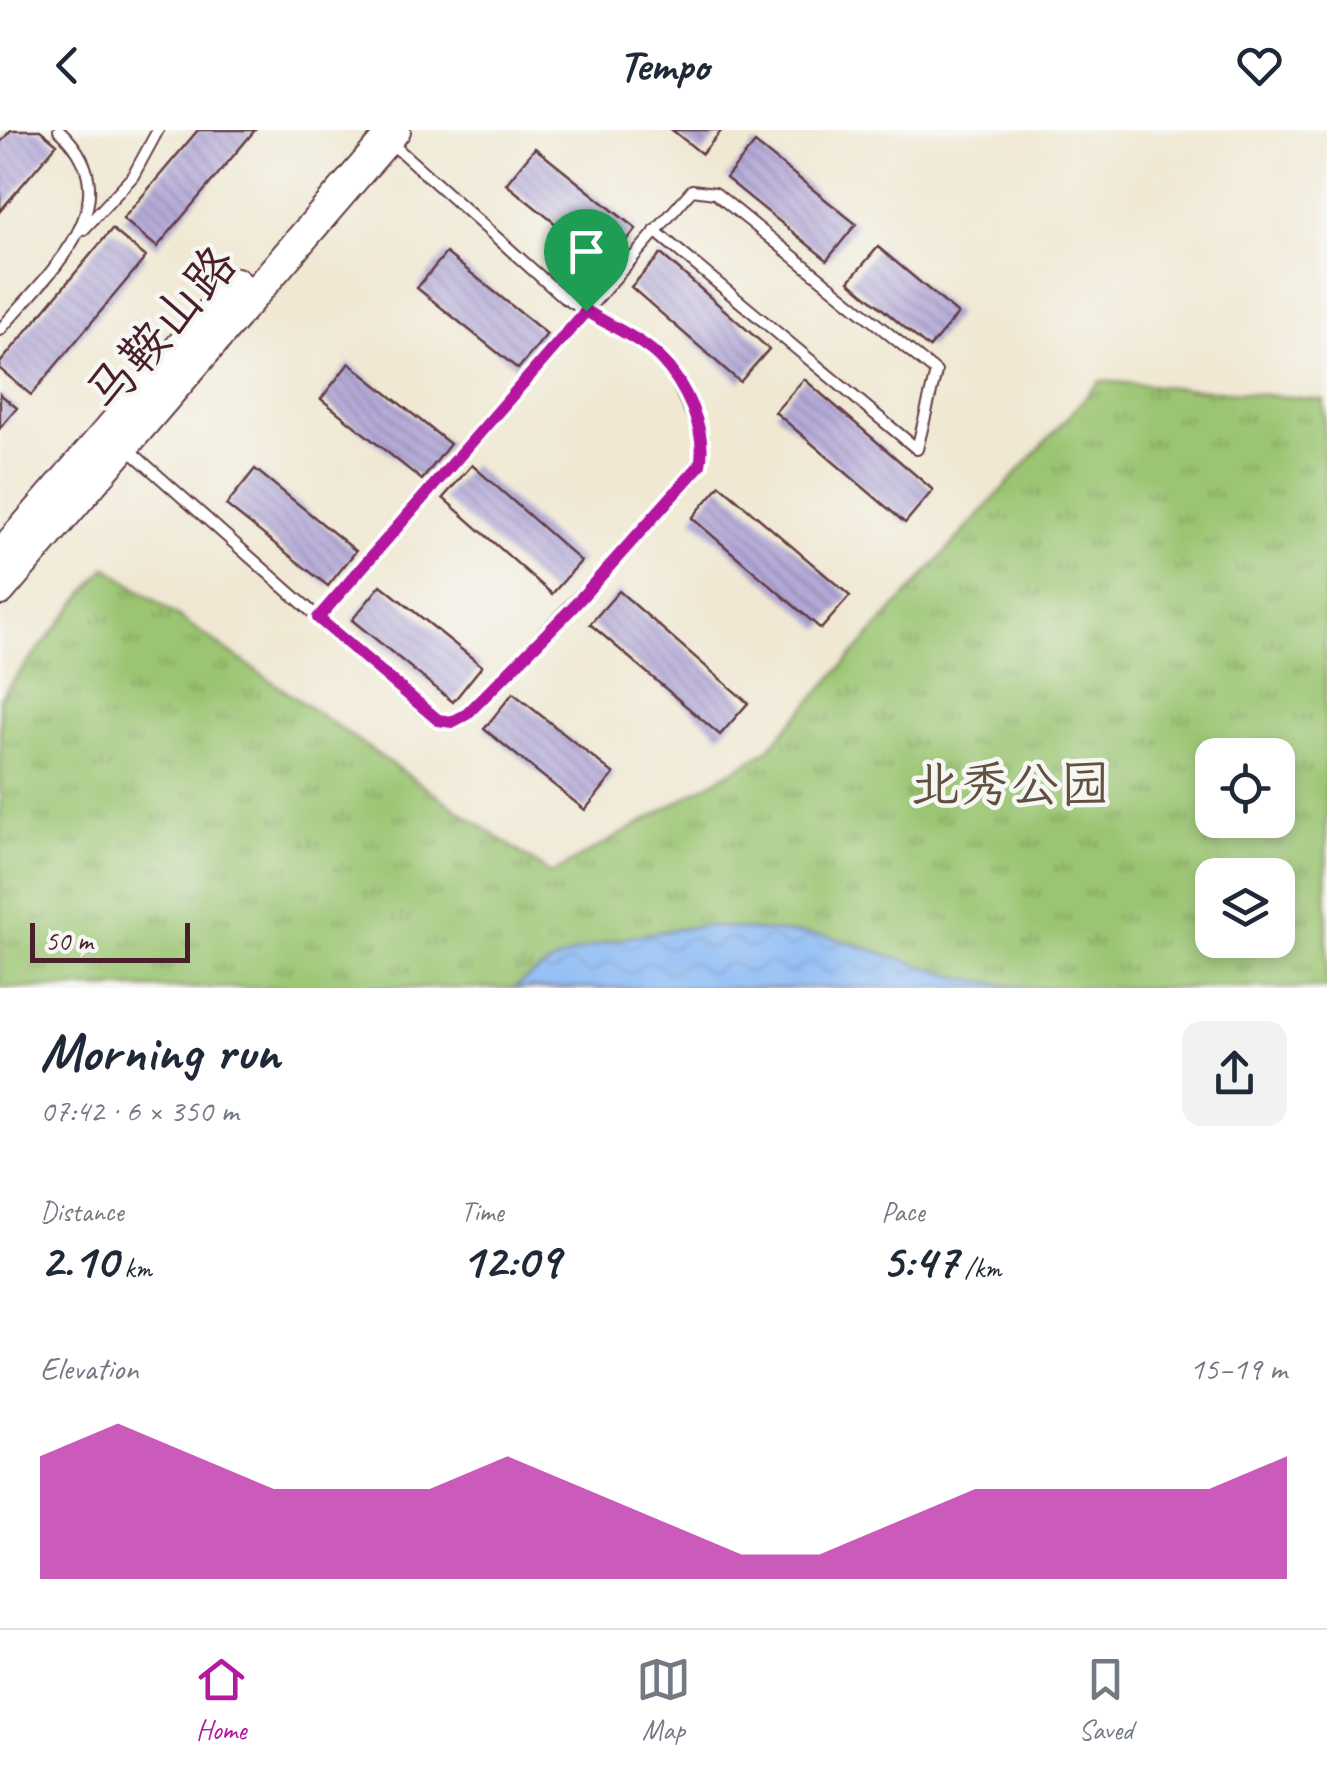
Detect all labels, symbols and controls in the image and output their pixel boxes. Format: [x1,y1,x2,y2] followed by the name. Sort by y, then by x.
[618,37,709,94] text: Tempo
[40,38,95,93] icon: back
[1232,38,1287,93] icon: heart
[544,209,629,312] pin
[559,224,614,279] icon: arrive
[72,233,250,425] street label: 马鞍山路
[1195,738,1295,958] map controls
[1195,738,1295,838] button: locate
[910,753,1110,816] park label: 北秀公园
[1195,858,1295,958] button: layers
[30,918,190,963] scale bar
[45,923,93,958] text: 50 m
[40,1017,280,1087] text: Morning run
[1182,1021,1287,1126] button: share
[40,1090,238,1131] text: 07:42 · 6 × 350 m
[40,1194,124,1229] text: Distance
[461,1194,504,1229] text: Time
[881,1194,924,1229] text: Pace
[40,1229,117,1292] text: 2.10
[461,1229,560,1292] text: 12:09
[881,1229,958,1292] text: 5:47
[117,1250,152,1285] text: km
[958,1250,1001,1285] text: /km
[40,1348,138,1389] text: Elevation
[1189,1348,1287,1389] text: 15–19 m
[194,1652,249,1747] tab: Home
[636,1652,691,1747] tab: Map
[1078,1652,1133,1747] tab: Saved

